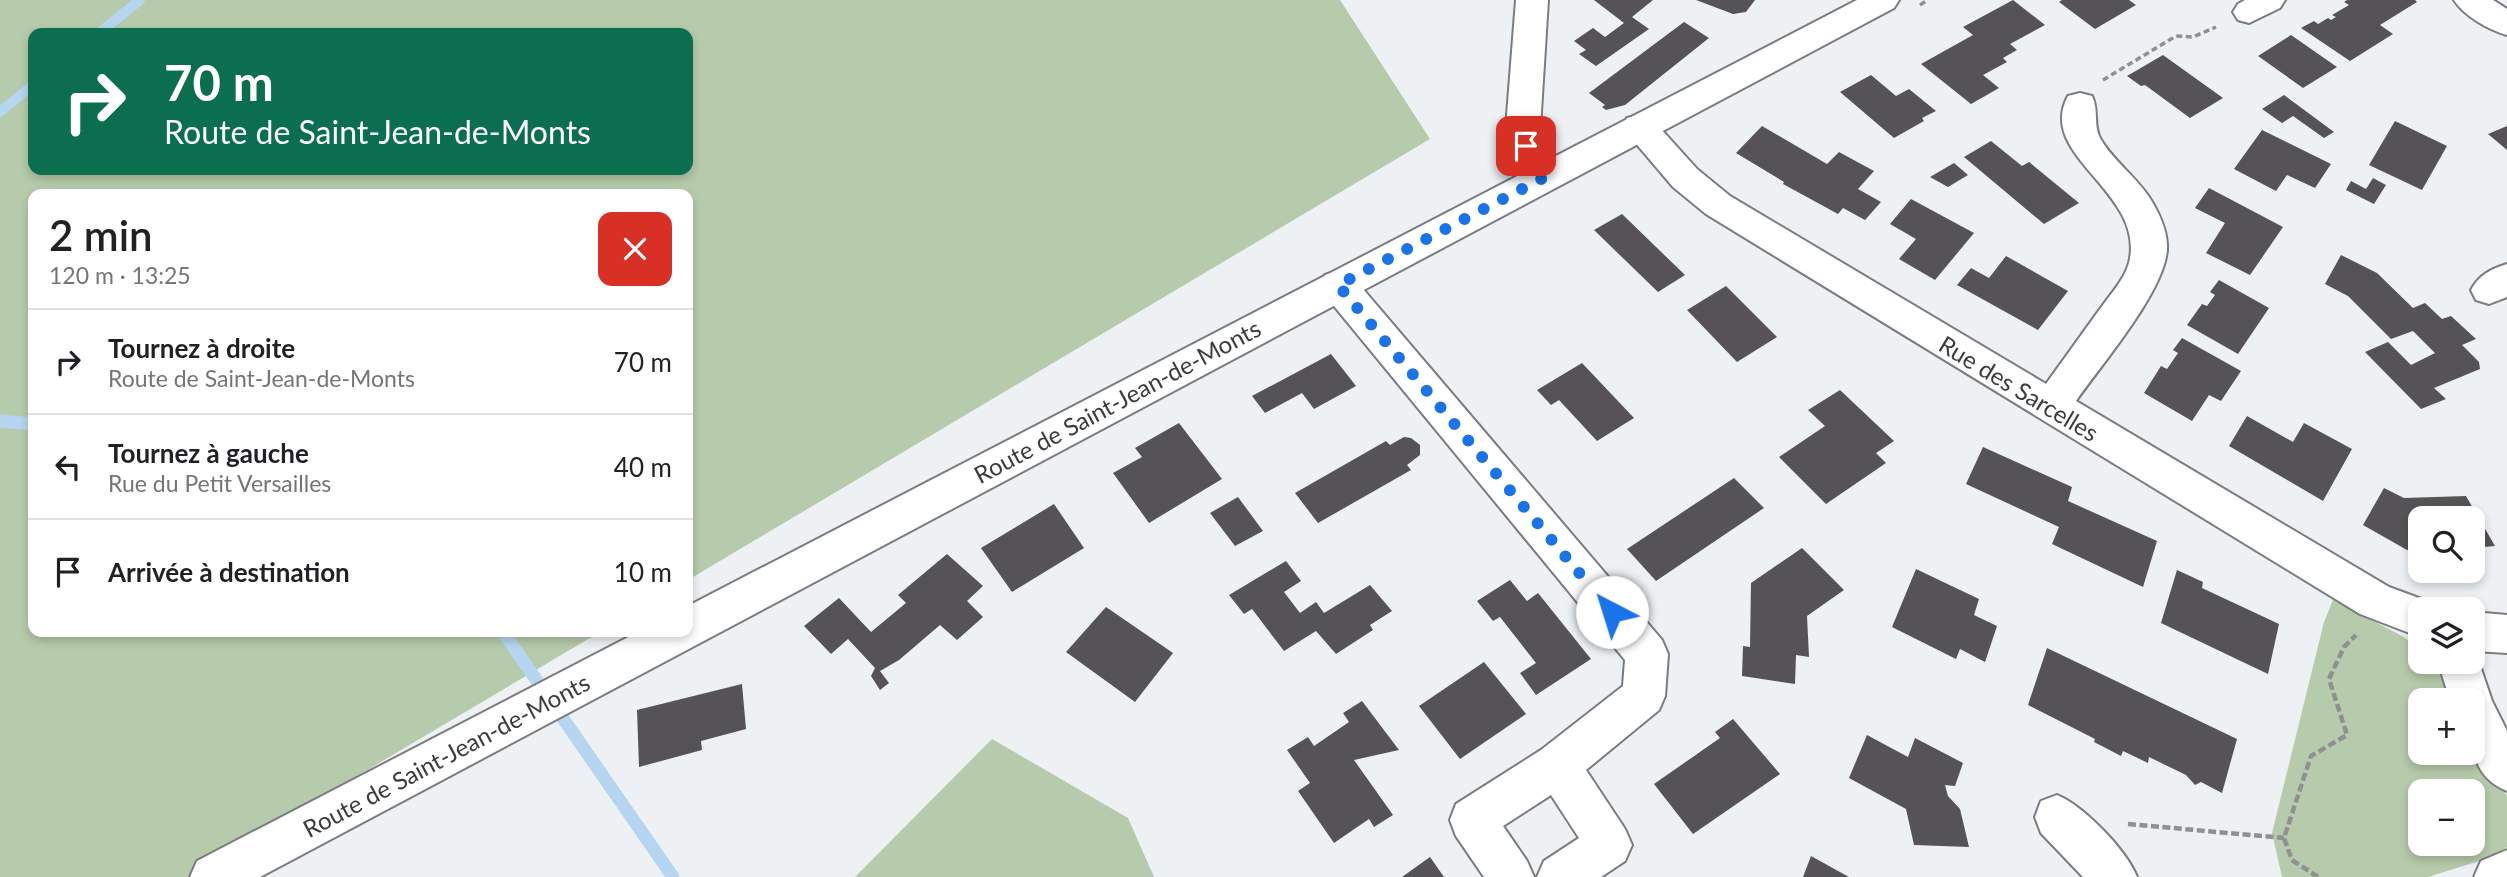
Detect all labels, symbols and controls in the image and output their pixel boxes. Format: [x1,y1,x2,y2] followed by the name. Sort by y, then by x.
[164,53,274,111] text: 70 m
[49,56,140,147] icon: right
[164,112,591,151] text: Route de Saint-Jean-de-Monts
[1496,116,1556,176] pin
[1507,127,1545,165] icon: arrive
[49,210,153,260] text: 2 min
[598,212,672,286] button: close
[49,261,191,289] text: 120 m · 13:25
[969,313,1265,489] street label: Route de Saint-Jean-de-Monts
[1934,329,2104,447] street label: Rue des Sarcelles
[108,332,295,364] text: Tournez à droite
[49,343,87,381] icon: right
[614,346,672,378] text: 70 m
[108,364,415,392] text: Route de Saint-Jean-de-Monts
[108,437,309,469] text: Tournez à gauche
[49,448,87,486] icon: left
[614,451,672,483] text: 40 m
[108,469,331,497] text: Rue du Petit Versailles
[2408,506,2485,856] map controls
[2408,506,2485,583] button: search
[49,553,87,591] icon: arrive
[108,556,350,588] text: Arrivée à destination
[614,556,672,588] text: 10 m
[1575,575,1649,649] position arrow
[2408,597,2485,674] button: layers
[298,667,594,843] street label: Route de Saint-Jean-de-Monts
[2408,688,2485,765] button: +
[2408,779,2485,856] button: −

